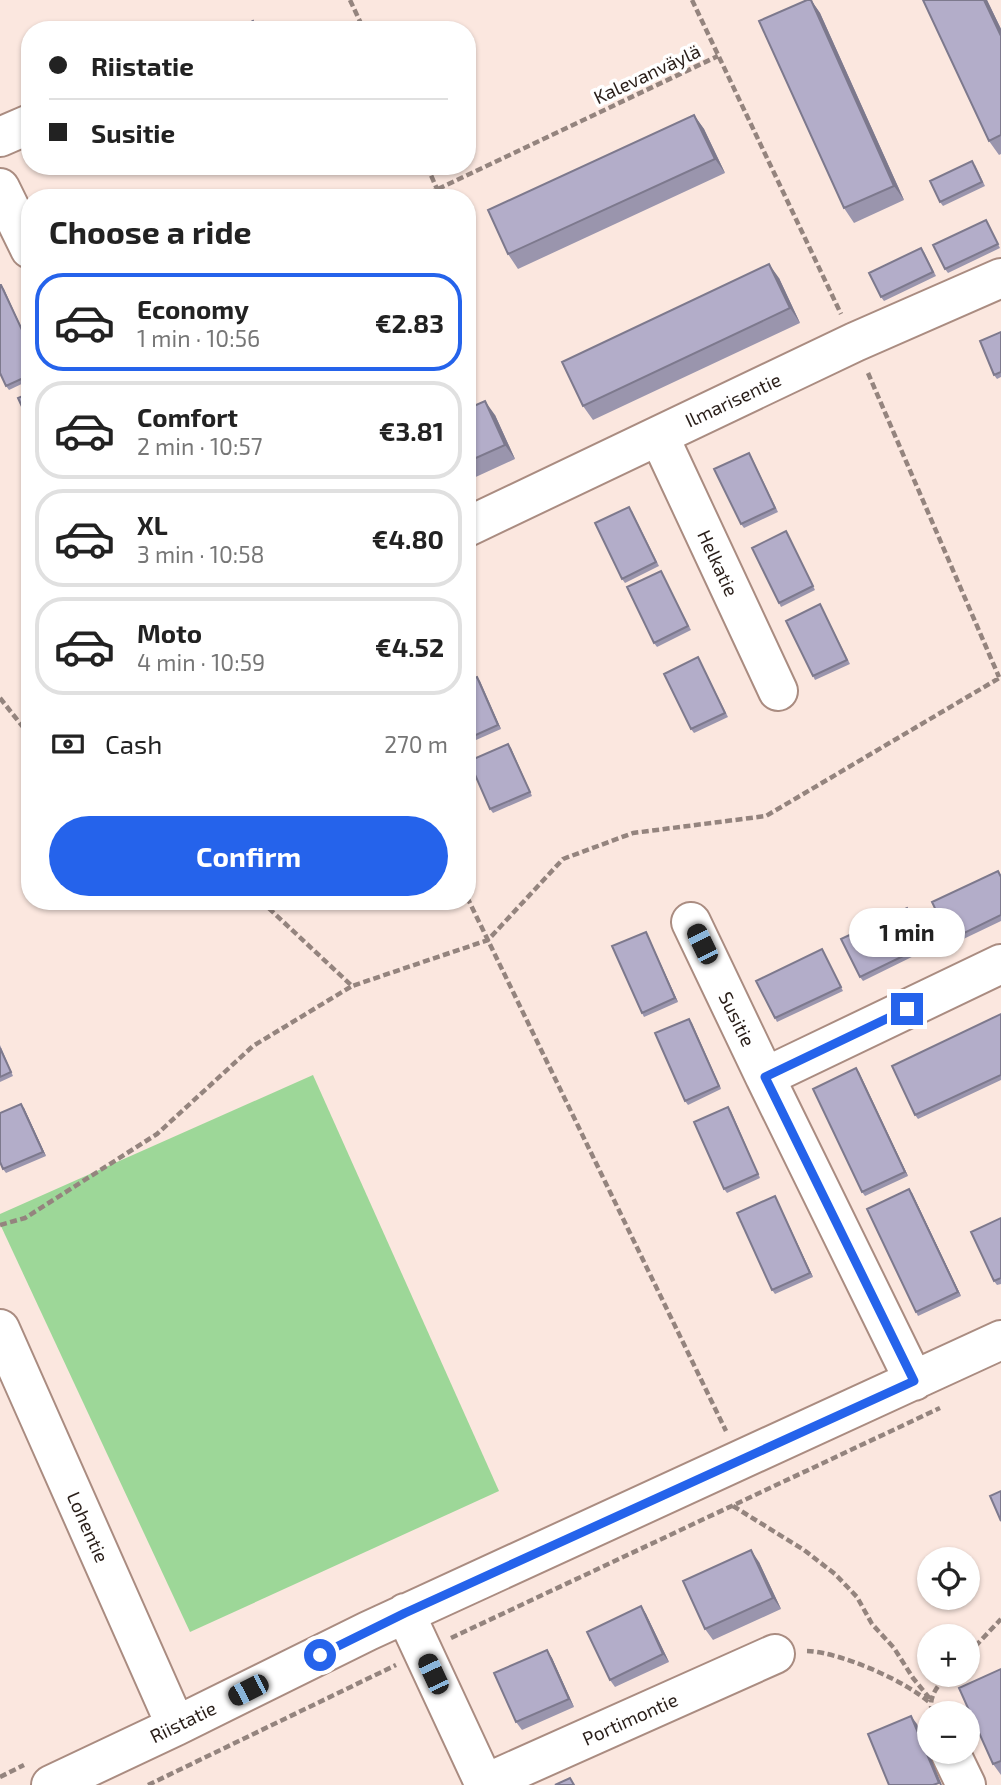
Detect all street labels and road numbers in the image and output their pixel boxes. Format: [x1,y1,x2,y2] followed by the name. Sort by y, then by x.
[590,39,704,108] street label: Kalevanväylä
[681,367,784,432] street label: Ilmarisentie
[693,526,744,600] street label: Helkatie
[714,988,761,1050] street label: Susitie
[63,1488,114,1566] street label: Lohentie
[578,1687,681,1750] street label: Portimontie
[146,1696,220,1747] street label: Riistatie

